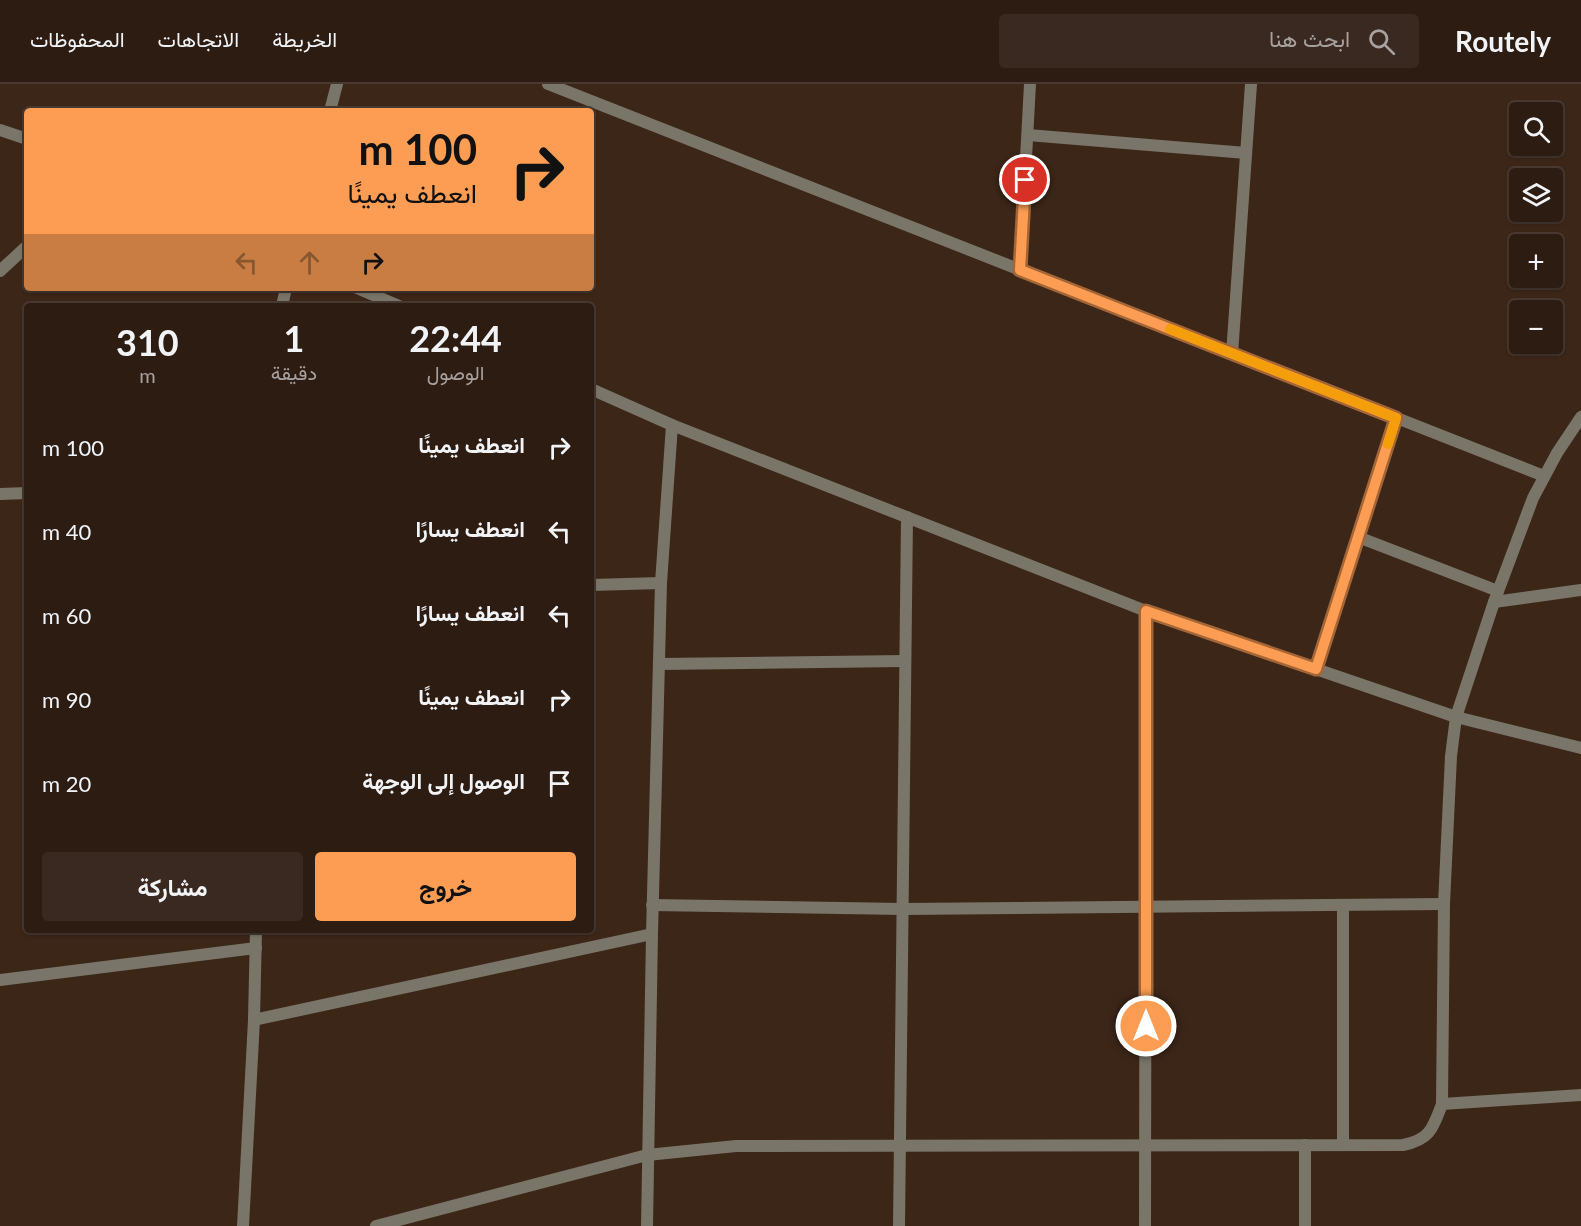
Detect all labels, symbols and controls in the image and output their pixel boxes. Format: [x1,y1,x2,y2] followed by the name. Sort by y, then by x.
[999,14,1419,68] search box
[1455,24,1551,58] text: Routely
[1269,25,1350,52] text: ابحث هنا
[1365,25,1398,58] icon: search
[30,26,125,51] text: المحفوظات
[158,26,239,51] text: الاتجاهات
[272,26,337,51] text: الخريطة
[1509,102,1563,354] map controls
[1509,102,1563,156] button: search
[359,124,477,174] text: 100 m
[498,132,576,210] icon: right
[999,154,1050,205] pin
[1008,163,1041,196] icon: arrive
[1509,168,1563,222] button: layers
[348,176,477,209] text: انعطف يمينًا
[1509,234,1563,288] button: +
[230,246,263,279] icon: left
[293,246,326,279] icon: ahead
[356,246,389,279] icon: right
[1509,300,1563,354] button: −
[283,316,304,360] text: 1
[409,316,502,360] text: 22:44
[116,320,179,364] text: 310
[271,360,317,384] text: دقيقة
[427,360,484,384] text: الوصول
[139,363,156,387] text: m
[418,431,525,458] text: انعطف يمينًا
[543,431,576,464] icon: right
[42,434,104,461] text: 100 m
[416,515,525,542] text: انعطف يسارًا
[543,515,576,548] icon: left
[42,518,91,545] text: 40 m
[416,599,525,626] text: انعطف يسارًا
[543,599,576,632] icon: left
[42,602,91,629] text: 60 m
[418,683,525,710] text: انعطف يمينًا
[543,683,576,716] icon: right
[42,686,91,713] text: 90 m
[362,767,525,794] text: الوصول إلى الوجهة
[543,767,576,800] icon: arrive
[42,770,91,797] text: 20 m
[42,852,303,921] button: مشاركة
[315,852,576,921] button: خروج
[1114,994,1178,1058] position arrow

